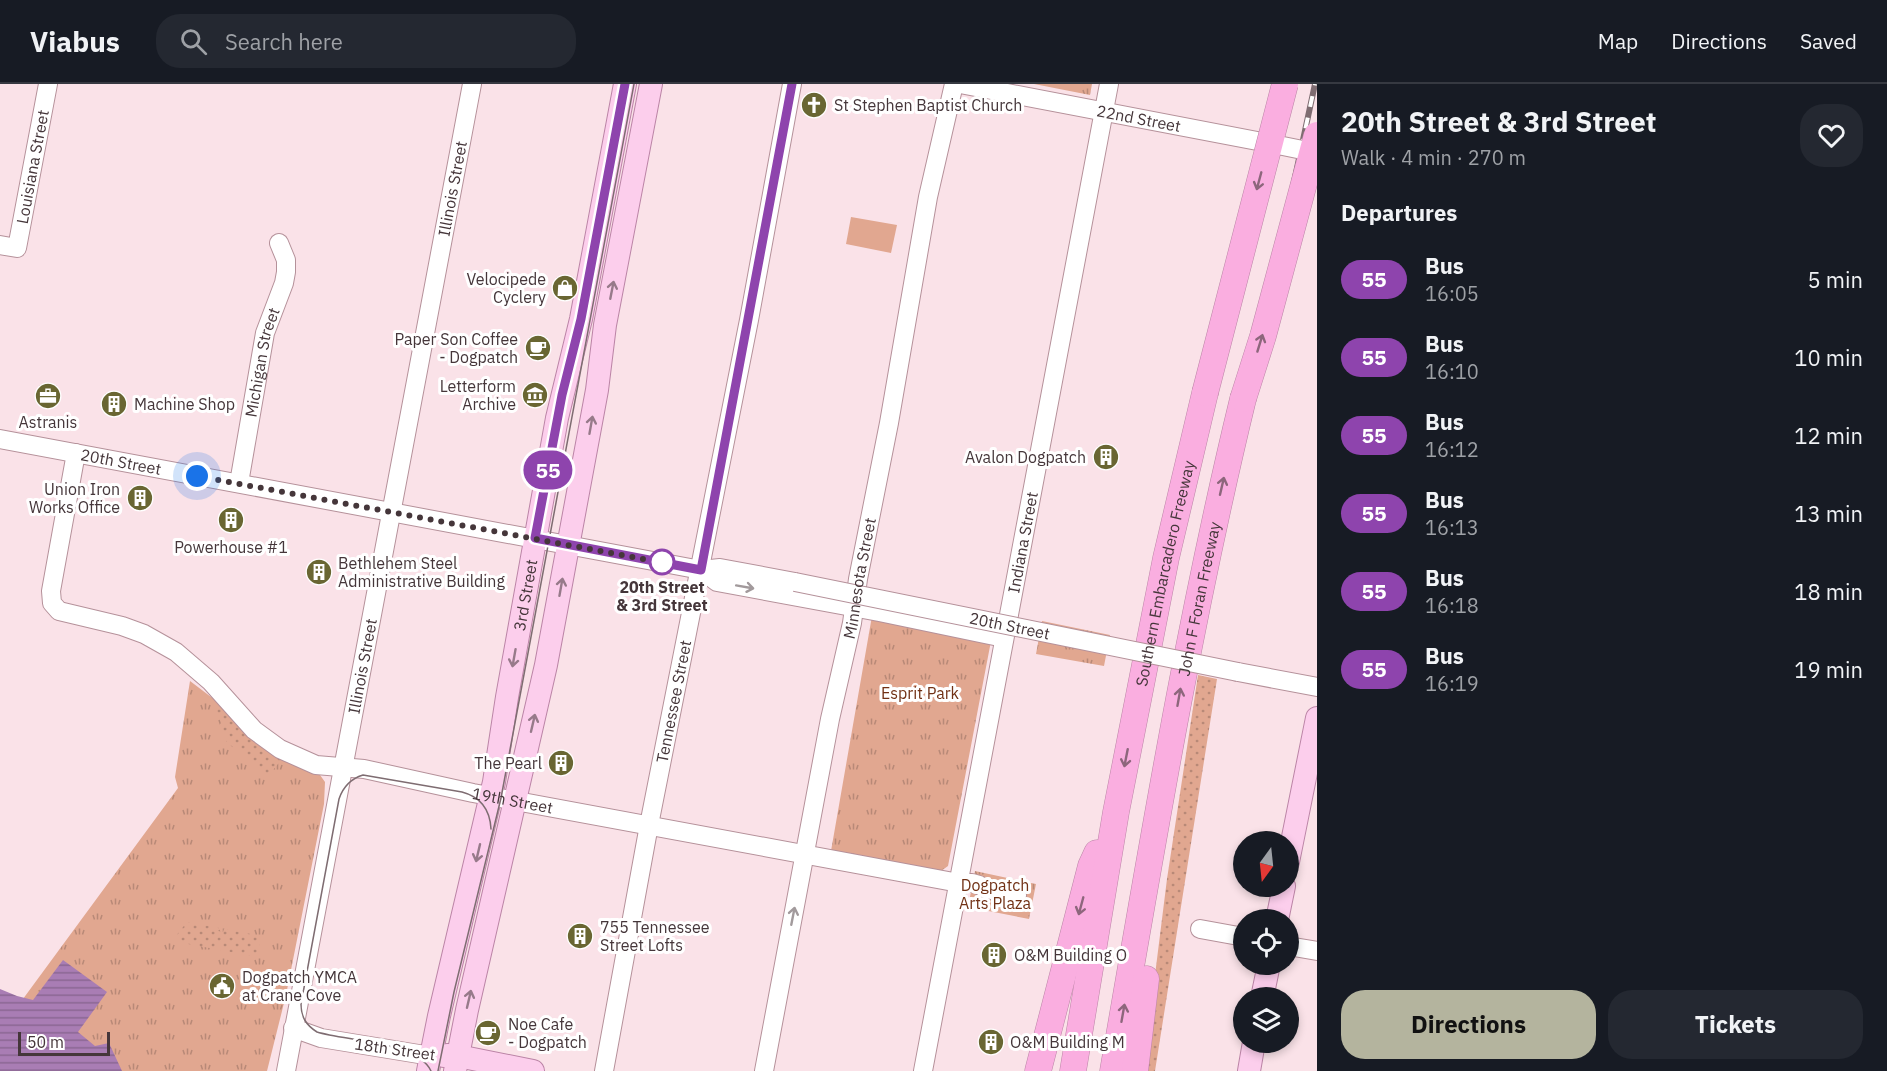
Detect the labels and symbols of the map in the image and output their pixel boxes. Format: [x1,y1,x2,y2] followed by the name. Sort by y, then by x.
[799,90,829,120] church icon: St Stephen Baptist Church
[834,95,1022,115] place label: St Stephen Baptist Church
[1095,100,1183,136] street label: 22nd Street
[12,108,53,225] street label: Louisiana Street
[434,139,471,238] street label: Illinois Street
[1253,171,1264,190] one-way arrow
[466,269,546,307] place label: Velocipede Cyclery
[550,273,580,303] shop icon: Velocipede Cyclery
[607,281,618,301] one-way arrow
[241,304,284,419] street label: Michigan Street
[394,329,518,367] place label: Paper Son Coffee - Dogpatch
[523,333,553,363] cafe icon: Paper Son Coffee - Dogpatch
[1255,334,1266,353] one-way arrow
[440,376,516,414] place label: Letterform Archive
[520,380,550,410] museum icon: Letterform Archive
[33,381,63,411] office icon: Astranis
[99,389,129,419] building icon: Machine Shop
[134,394,235,414] place label: Machine Shop
[19,412,77,432] place label: Astranis
[586,416,597,435] one-way arrow
[1091,442,1121,472] building icon: Avalon Dogpatch
[79,444,163,479] street label: 20th Street
[965,447,1086,467] place label: Avalon Dogpatch
[521,450,575,490] line badge: 55
[1131,459,1199,688] street label: Southern Embarcadero Freeway
[182,461,212,491] your location
[1217,476,1229,495] one-way arrow
[29,479,120,517] place label: Union Iron Works Office
[125,483,155,513] building icon: Union Iron Works Office
[1003,490,1042,595] street label: Indiana Street
[216,505,246,535] building icon: Powerhouse #1
[839,516,880,641] street label: Minnesota Street
[1174,520,1225,678] street label: John F Foran Freeway
[174,537,288,557] place label: Powerhouse #1
[649,549,675,575] marker: 20th Street & 3rd Street
[338,553,505,591] place label: Bethlehem Steel Administrative Building
[304,557,334,587] building icon: Bethlehem Steel Administrative Building
[509,558,541,632] street label: 3rd Street
[616,577,708,615] place label: 20th Street & 3rd Street
[555,578,566,597] one-way arrow
[735,582,754,593] one-way arrow
[968,608,1052,644] street label: 20th Street
[344,617,381,715] street label: Illinois Street
[652,638,695,765] street label: Tennessee Street
[508,647,519,667] one-way arrow
[881,683,960,703] park label: Esprit Park
[1173,688,1184,708] one-way arrow
[528,714,540,733] one-way arrow
[1120,747,1131,767] one-way arrow
[546,748,576,778] building icon: The Pearl
[474,753,542,773] place label: The Pearl
[471,783,555,818] street label: 19th Street
[1233,831,1299,897] north arrow
[472,843,483,862] one-way arrow
[959,875,1031,913] park label: Dogpatch Arts Plaza
[1074,896,1086,915] one-way arrow
[788,907,799,926] one-way arrow
[600,917,710,955] place label: 755 Tennessee Street Lofts
[565,921,595,951] building icon: 755 Tennessee Street Lofts
[979,940,1009,970] building icon: O&M Building O
[1014,945,1127,965] place label: O&M Building O
[242,967,357,1005] place label: Dogpatch YMCA at Crane Cove
[207,971,237,1001] public building icon: Dogpatch YMCA at Crane Cove
[464,990,476,1009] one-way arrow
[1118,1004,1129,1024] one-way arrow
[508,1014,587,1052] place label: Noe Cafe - Dogpatch
[473,1018,503,1048] cafe icon: Noe Cafe - Dogpatch
[976,1027,1006,1057] building icon: O&M Building M
[18,1029,110,1056] scale bar
[1010,1032,1125,1052] place label: O&M Building M
[353,1033,437,1065] street label: 18th Street

